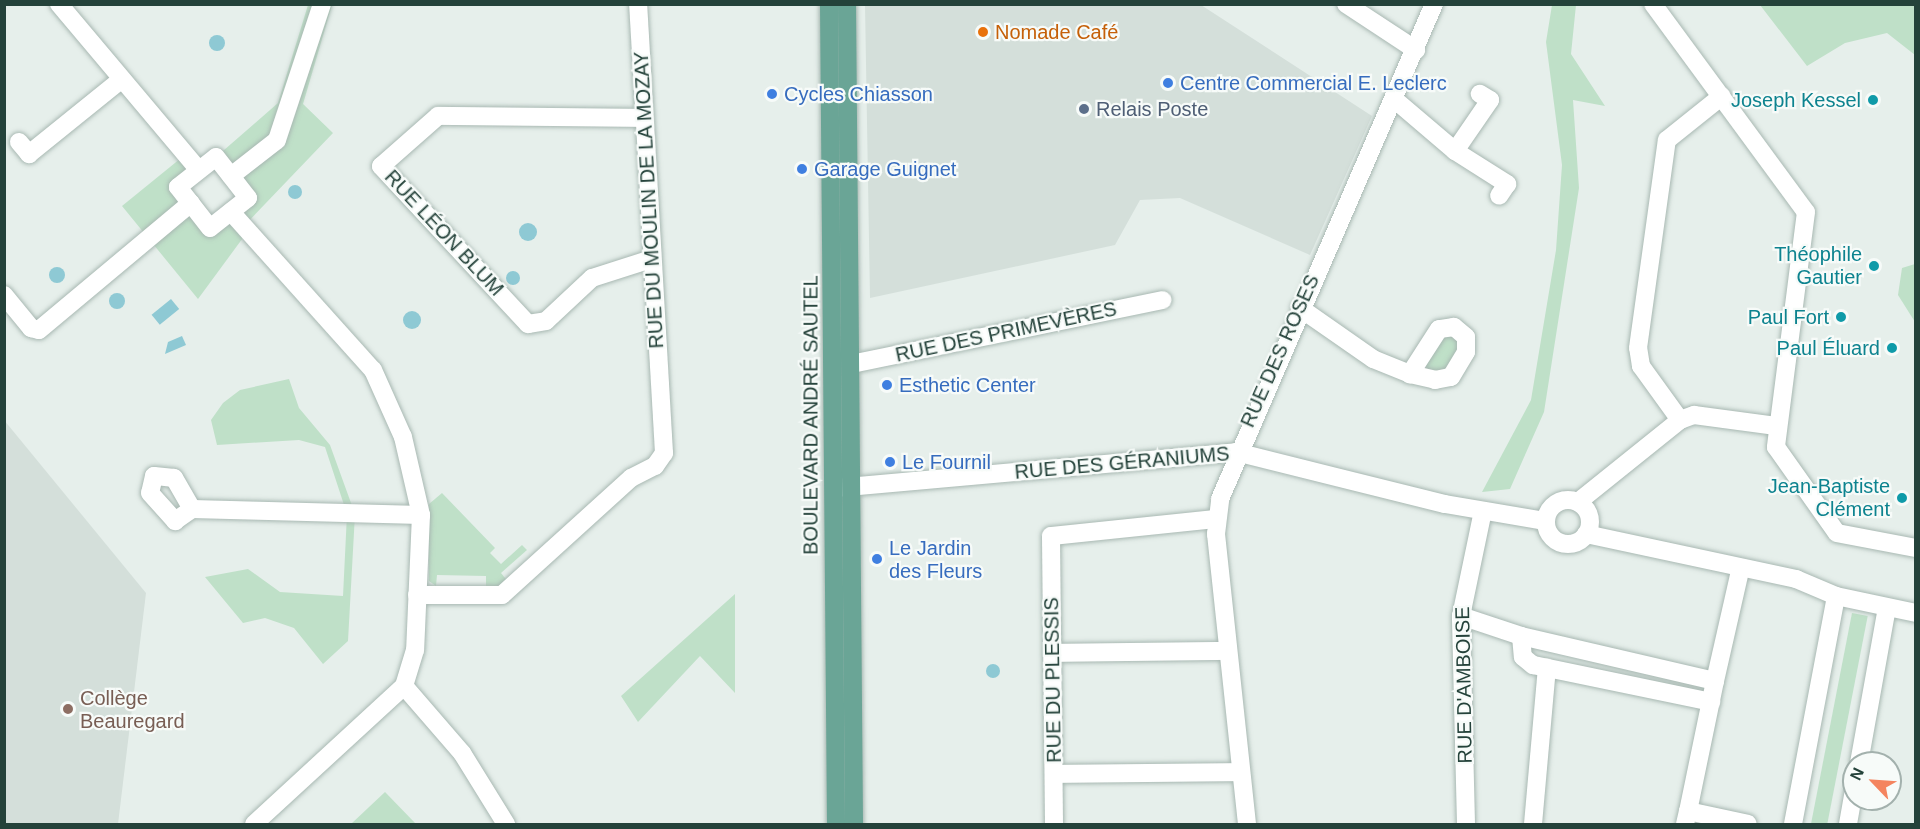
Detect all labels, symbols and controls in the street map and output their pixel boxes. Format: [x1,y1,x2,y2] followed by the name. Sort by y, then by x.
[995,20,1118,44] place label: Nomade Café
[976,25,990,39] marker: Nomade Café
[629,50,669,350] street label: RUE DU MOULIN DE LA MOZAY
[1180,71,1447,95] place label: Centre Commercial E. Leclerc
[1161,76,1175,90] marker: Centre Commercial E. Leclerc
[784,82,933,106] place label: Cycles Chiasson
[765,87,779,101] marker: Cycles Chiasson
[1731,88,1861,112] place label: Joseph Kessel
[1866,93,1880,107] marker: Joseph Kessel
[1096,97,1208,121] place label: Relais Poste
[1077,102,1091,116] marker: Relais Poste
[814,157,956,181] place label: Garage Guignet
[795,162,809,176] marker: Garage Guignet
[380,165,508,301] street label: RUE LÉON BLUM
[1774,243,1862,290] place label: Théophile Gautier
[1867,259,1881,273] marker: Théophile Gautier
[1236,271,1324,431] street label: RUE DES ROSES
[799,275,823,555] street label: BOULEVARD ANDRÉ SAUTEL
[893,297,1119,367] street label: RUE DES PRIMEVÈRES
[1748,305,1829,329] place label: Paul Fort
[1834,310,1848,324] marker: Paul Fort
[1777,336,1880,360] place label: Paul Éluard
[1885,341,1899,355] marker: Paul Éluard
[899,373,1036,397] place label: Esthetic Center
[880,378,894,392] marker: Esthetic Center
[1014,442,1230,484] street label: RUE DES GÉRANIUMS
[902,450,991,474] place label: Le Fournil
[883,455,897,469] marker: Le Fournil
[1768,474,1890,521] place label: Jean-Baptiste Clément
[1895,491,1909,505] marker: Jean-Baptiste Clément
[889,536,982,583] place label: Le Jardin des Fleurs
[870,552,884,566] marker: Le Jardin des Fleurs
[1040,597,1066,763] street label: RUE DU PLESSIS
[1451,606,1477,764] street label: RUE D'AMBOISE
[80,686,185,733] place label: Collège Beauregard
[61,702,75,716] marker: Collège Beauregard
[1842,751,1902,811] north arrow
[1847,765,1867,783] text: N

